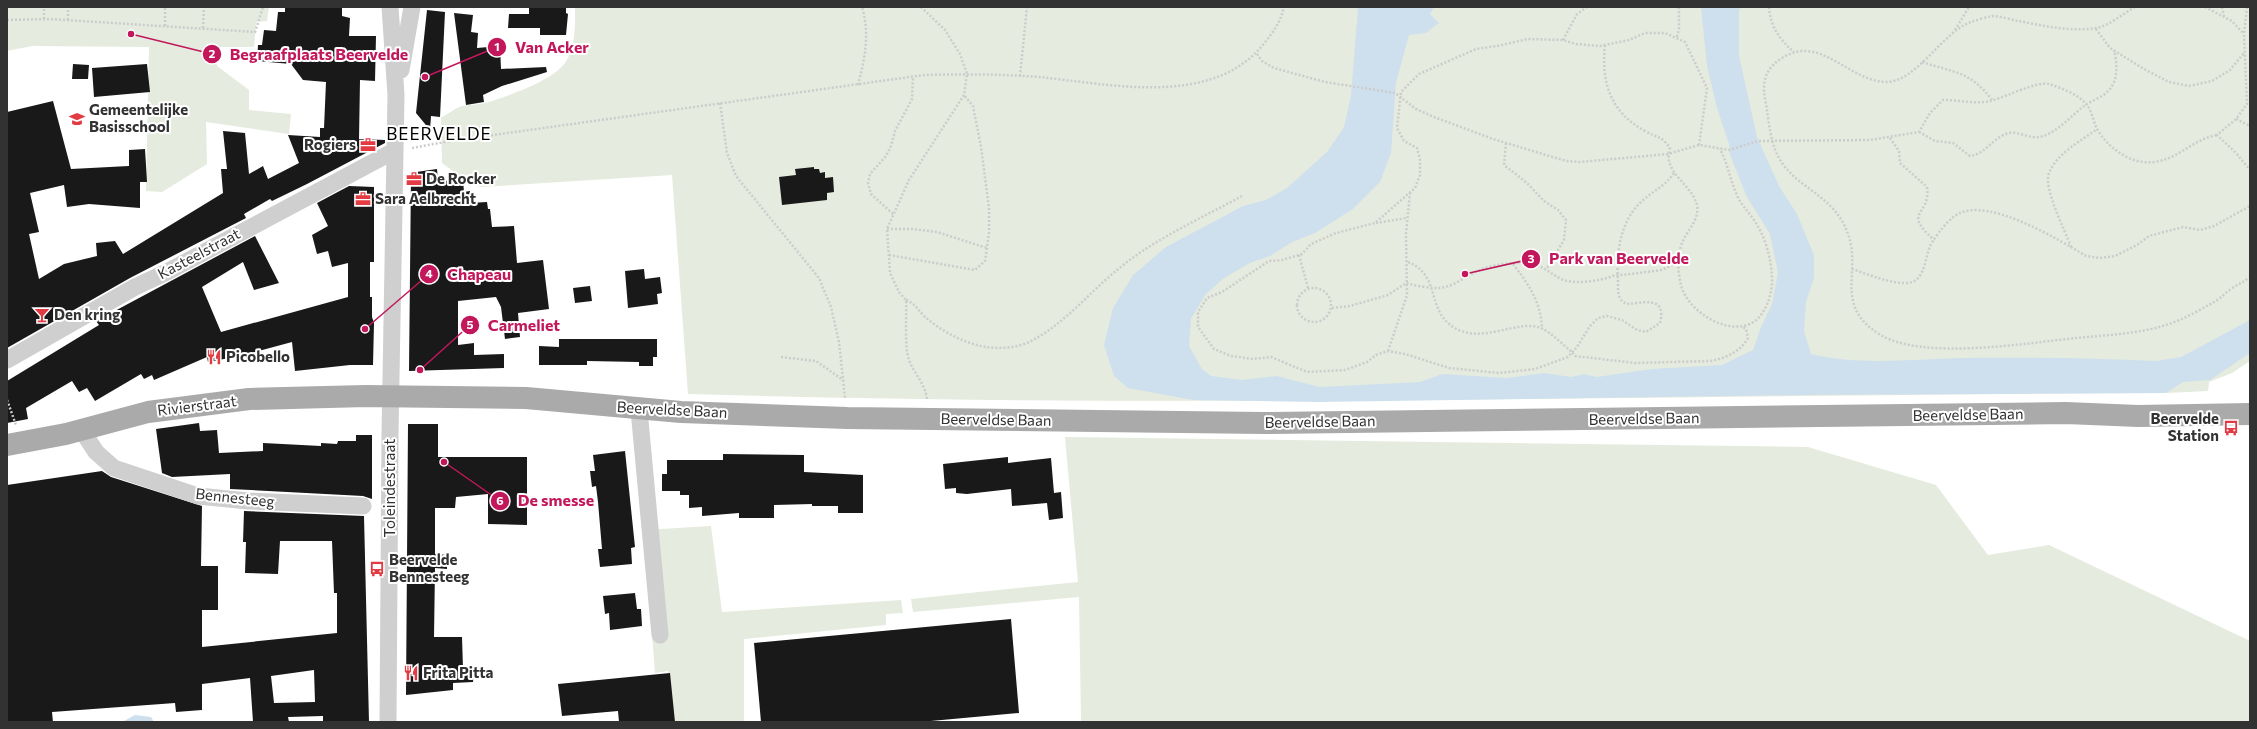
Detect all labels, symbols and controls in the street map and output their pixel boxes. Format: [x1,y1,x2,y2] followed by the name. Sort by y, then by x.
[487,33,596,61] callout: Van Acker
[515,37,589,56] text: Van Acker
[494,39,500,53] text: 1
[202,40,416,68] callout: Begraafplaats Beervelde
[230,44,408,63] text: Begraafplaats Beervelde
[209,46,216,60] text: 2
[89,100,188,135] place label: Gemeentelijke Basisschool
[68,110,86,128] school or university icon: Gemeentelijke Basisschool
[386,123,492,144] district label: BEERVELDE
[304,135,356,153] place label: Rogiers
[359,136,377,154] office icon: Rogiers
[426,169,496,187] place label: De Rocker
[405,170,423,188] office icon: De Rocker
[375,189,476,207] place label: Sara Aelbrecht
[354,190,372,208] office icon: Sara Aelbrecht
[154,224,243,282] street label: Kasteelstraat
[1521,245,1697,273] callout: Park van Beervelde
[1549,248,1689,267] text: Park van Beervelde
[1528,251,1535,265] text: 3
[419,260,519,288] callout: Chapeau
[447,264,511,283] text: Chapeau
[425,266,433,280] text: 4
[54,305,120,323] place label: Den kring
[33,306,51,324] bar icon: Den kring
[460,311,568,339] callout: Carmeliet
[488,315,560,334] text: Carmeliet
[467,317,474,331] text: 5
[226,347,290,365] place label: Picobello
[205,348,223,366] restaurant icon: Picobello
[156,391,238,419] street label: Rivierstraat
[616,397,728,421] street label: Beerveldse Baan
[1912,404,2024,424] street label: Beerveldse Baan
[1588,408,1700,428] street label: Beerveldse Baan
[940,409,1052,429] street label: Beerveldse Baan
[2151,409,2219,444] place label: Beervelde Station
[1264,411,1376,431] street label: Beerveldse Baan
[2222,419,2240,437] bus stop icon: Beervelde Station
[380,439,398,537] street label: Toleindestraat
[195,484,276,510] street label: Bennesteeg
[490,487,603,515] callout: De smesse
[518,490,594,509] text: De smesse
[496,493,504,507] text: 6
[389,550,469,585] place label: Beervelde Bennesteeg
[368,560,386,578] bus stop icon: Beervelde Bennesteeg
[423,663,494,681] place label: Frita Pitta
[402,664,420,682] restaurant icon: Frita Pitta

